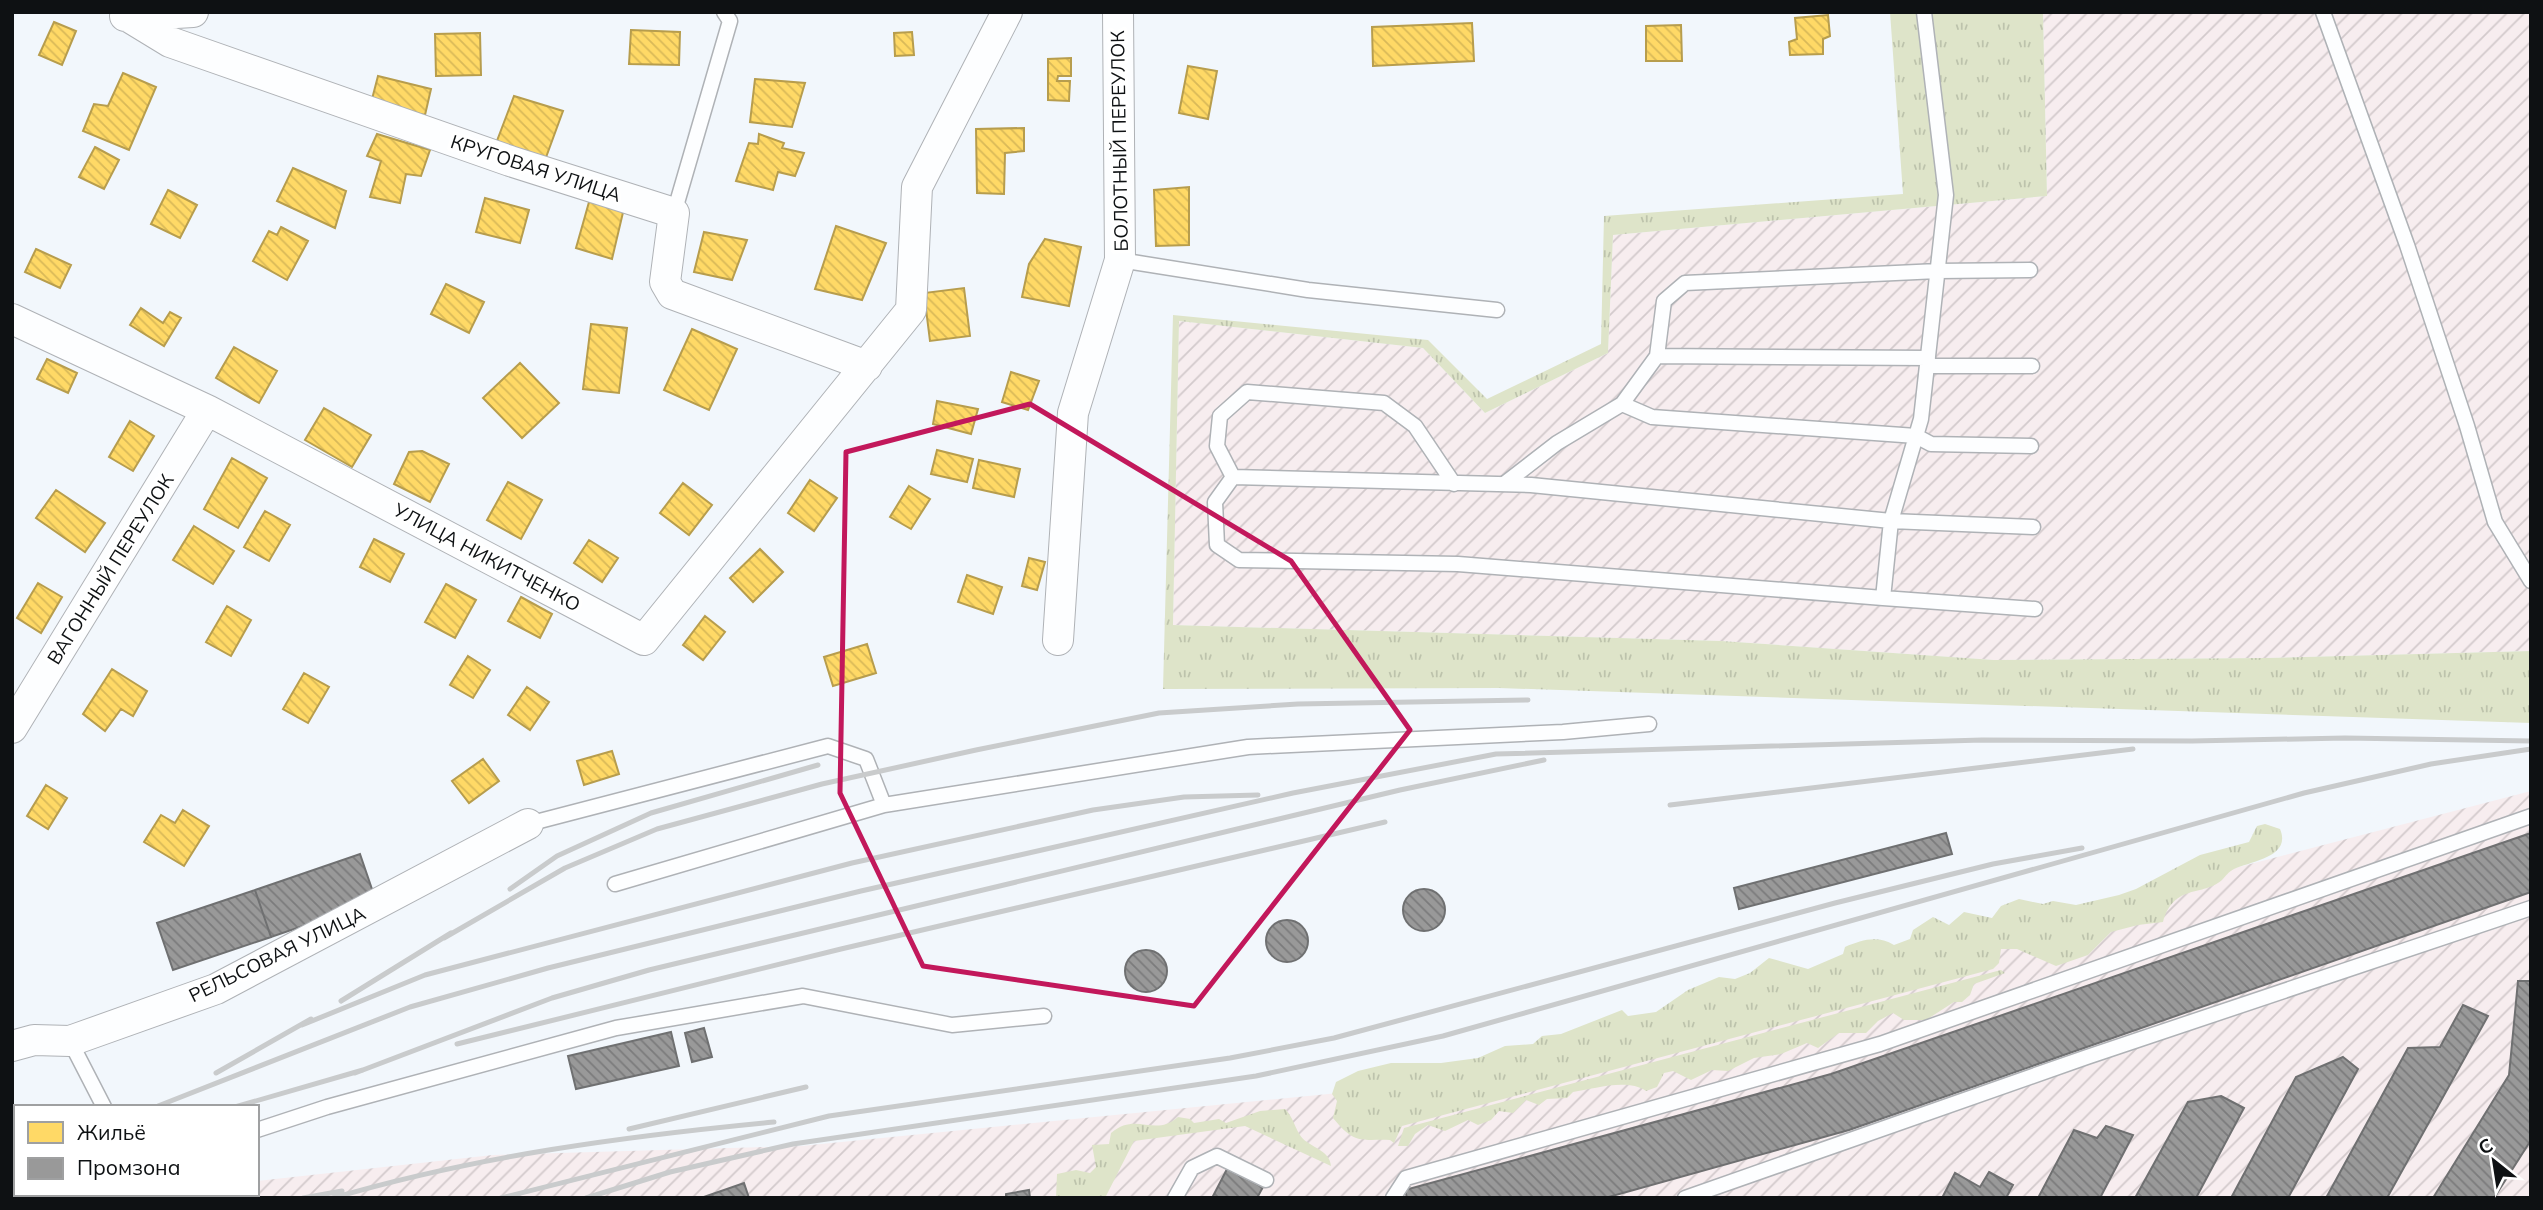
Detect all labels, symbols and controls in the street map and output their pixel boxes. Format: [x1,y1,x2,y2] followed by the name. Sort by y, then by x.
[1105,30,1133,252] street label: БОЛОТНЫЙ ПЕРЕУЛОК
[448,129,624,207] street label: КРУГОВАЯ УЛИЦА
[42,469,179,669] street label: ВАГОННЫЙ ПЕРЕУЛОК
[389,497,585,616] street label: УЛИЦА НИКИТЧЕНКО
[185,901,369,1007] street label: РЕЛЬСОВАЯ УЛИЦА
[14,1105,259,1196] legend
[77,1119,146,1145] text: Жильё
[2459,1126,2529,1196] north arrow
[2474,1133,2497,1160] text: С
[77,1154,180,1180] text: Промзона

